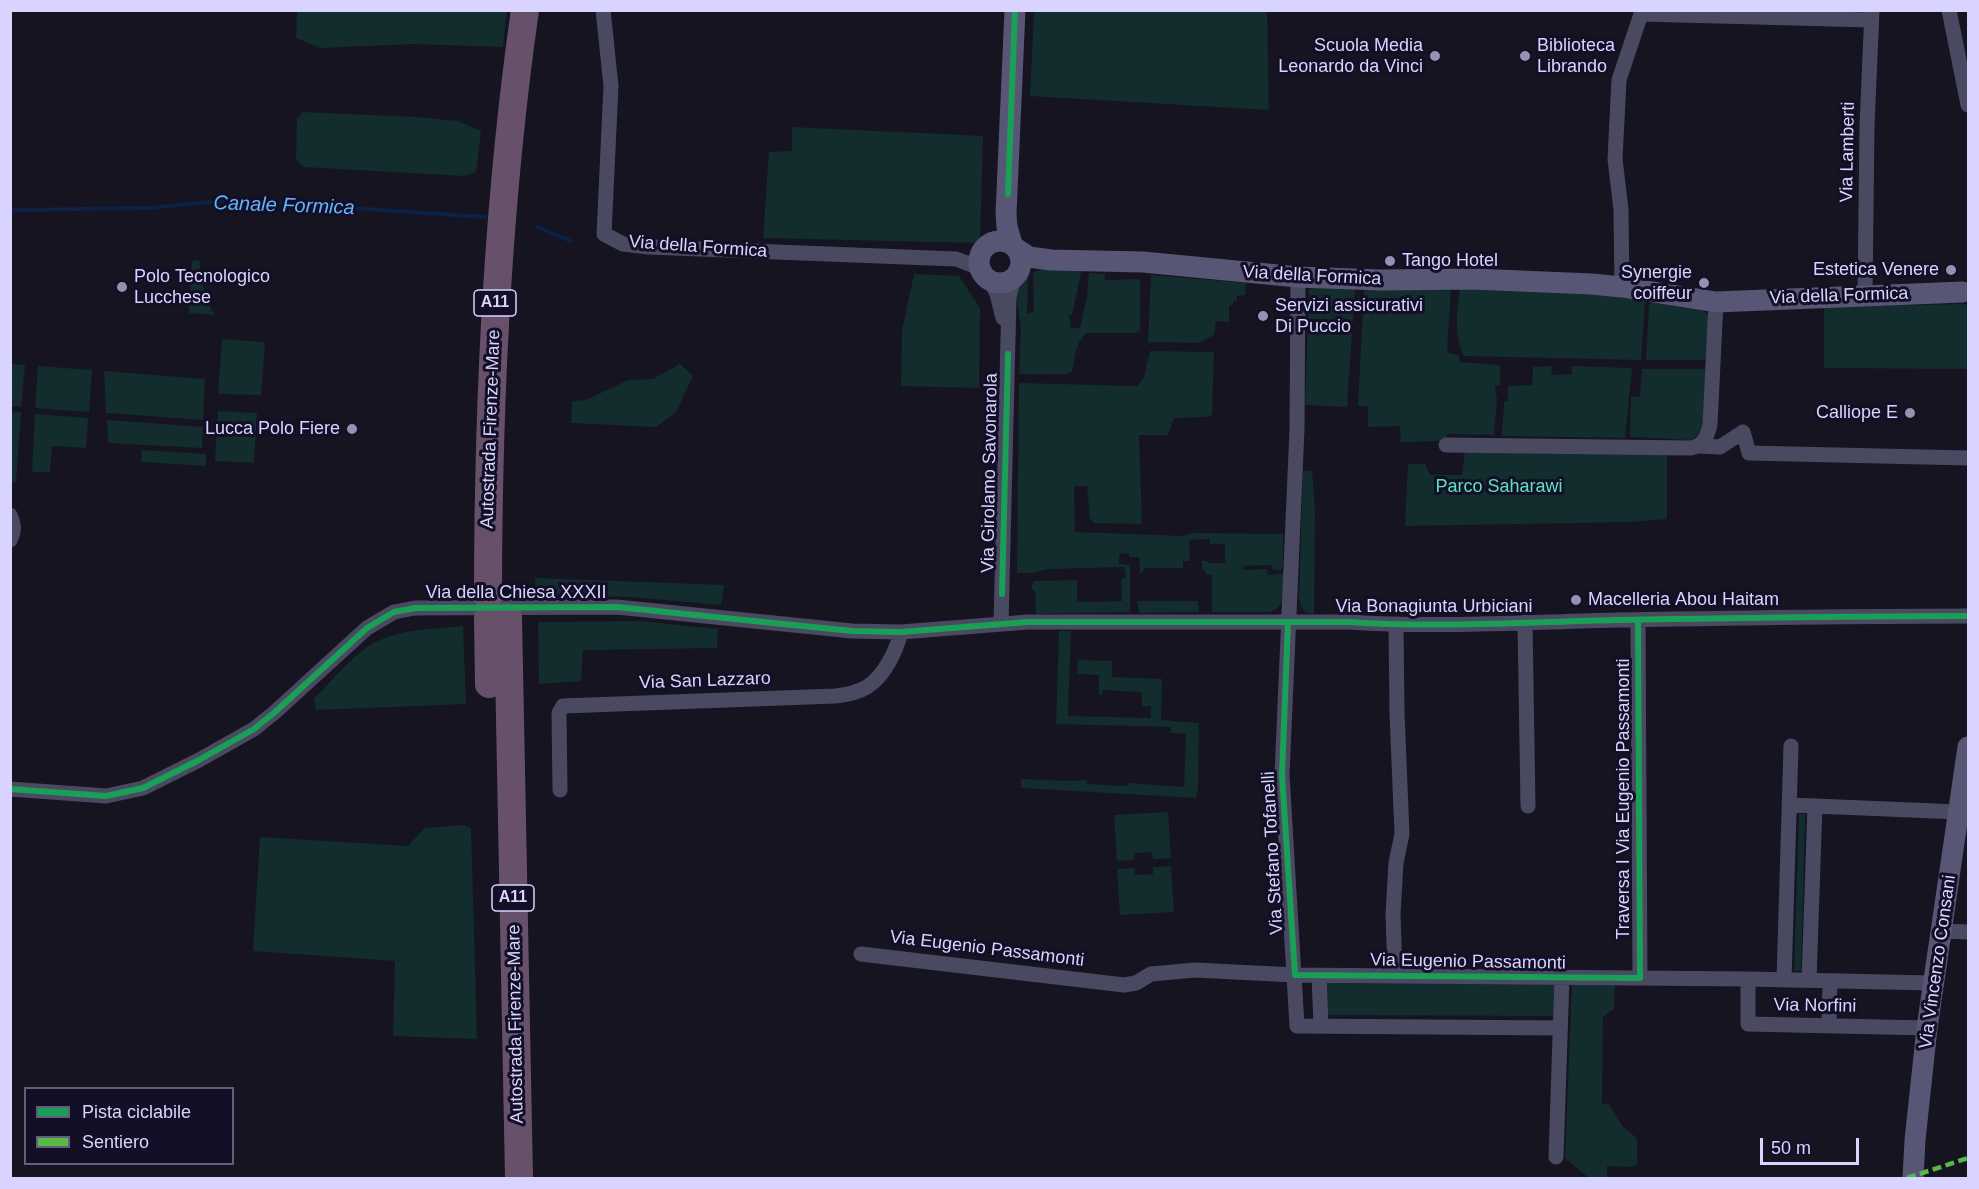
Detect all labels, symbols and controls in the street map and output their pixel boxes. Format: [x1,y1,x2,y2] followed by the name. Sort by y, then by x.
[1278,35,1423,78] place label: Scuola Media Leonardo da Vinci
[1537,35,1615,78] place label: Biblioteca Librando
[1428,49,1442,63] marker: Scuola Media Leonardo da Vinci
[1518,49,1532,63] marker: Biblioteca Librando
[1836,101,1860,203] street label: Via Lamberti
[213,192,355,220] water label: Canale Formica
[628,231,768,263] street label: Via della Formica
[1402,250,1498,272] place label: Tango Hotel
[1383,254,1397,268] marker: Tango Hotel
[1813,259,1939,281] place label: Estetica Venere
[1242,262,1382,290] street label: Via della Formica
[1621,262,1692,304] place label: Synergie coiffeur
[1944,263,1958,277] marker: Estetica Venere
[134,266,270,308] place label: Polo Tecnologico Lucchese
[1697,276,1711,290] marker: Synergie coiffeur
[115,280,129,294] marker: Polo Tecnologico Lucchese
[1769,283,1909,309] street label: Via della Formica
[474,290,516,316] road number: A11
[1275,295,1423,338] place label: Servizi assicurativi Di Puccio
[1256,309,1270,323] marker: Servizi assicurativi Di Puccio
[477,329,505,529] street label: Autostrada Firenze-Mare
[977,373,1003,573] street label: Via Girolamo Savonarola
[1816,402,1898,424] place label: Calliope E
[1903,406,1917,420] marker: Calliope E
[205,418,340,440] place label: Lucca Polo Fiere
[345,422,359,436] marker: Lucca Polo Fiere
[1435,476,1563,498] park label: Parco Saharawi
[426,582,606,604] street label: Via della Chiesa XXXII
[1588,589,1779,611] place label: Macelleria Abou Haitam
[1569,593,1583,607] marker: Macelleria Abou Haitam
[1336,596,1532,618] street label: Via Bonagiunta Urbiciani
[1613,658,1635,940] street label: Traversa I Via Eugenio Passamonti
[639,668,771,694] street label: Via San Lazzaro
[1258,771,1288,935] street label: Via Stefano Tofanelli
[1915,874,1961,1050] street label: Via Vincenzo Consani
[492,885,534,911] road number: A11
[503,924,529,1124] street label: Autostrada Firenze-Mare
[889,926,1085,972] street label: Via Eugenio Passamonti
[1370,949,1566,975] street label: Via Eugenio Passamonti
[1773,994,1857,1018] street label: Via Norfini
[24,1087,234,1165] legend
[82,1102,191,1122] text: Pista ciclabile
[1763,1126,1862,1164] scale bar
[82,1132,149,1152] text: Sentiero
[1771,1138,1811,1158] text: 50 m

